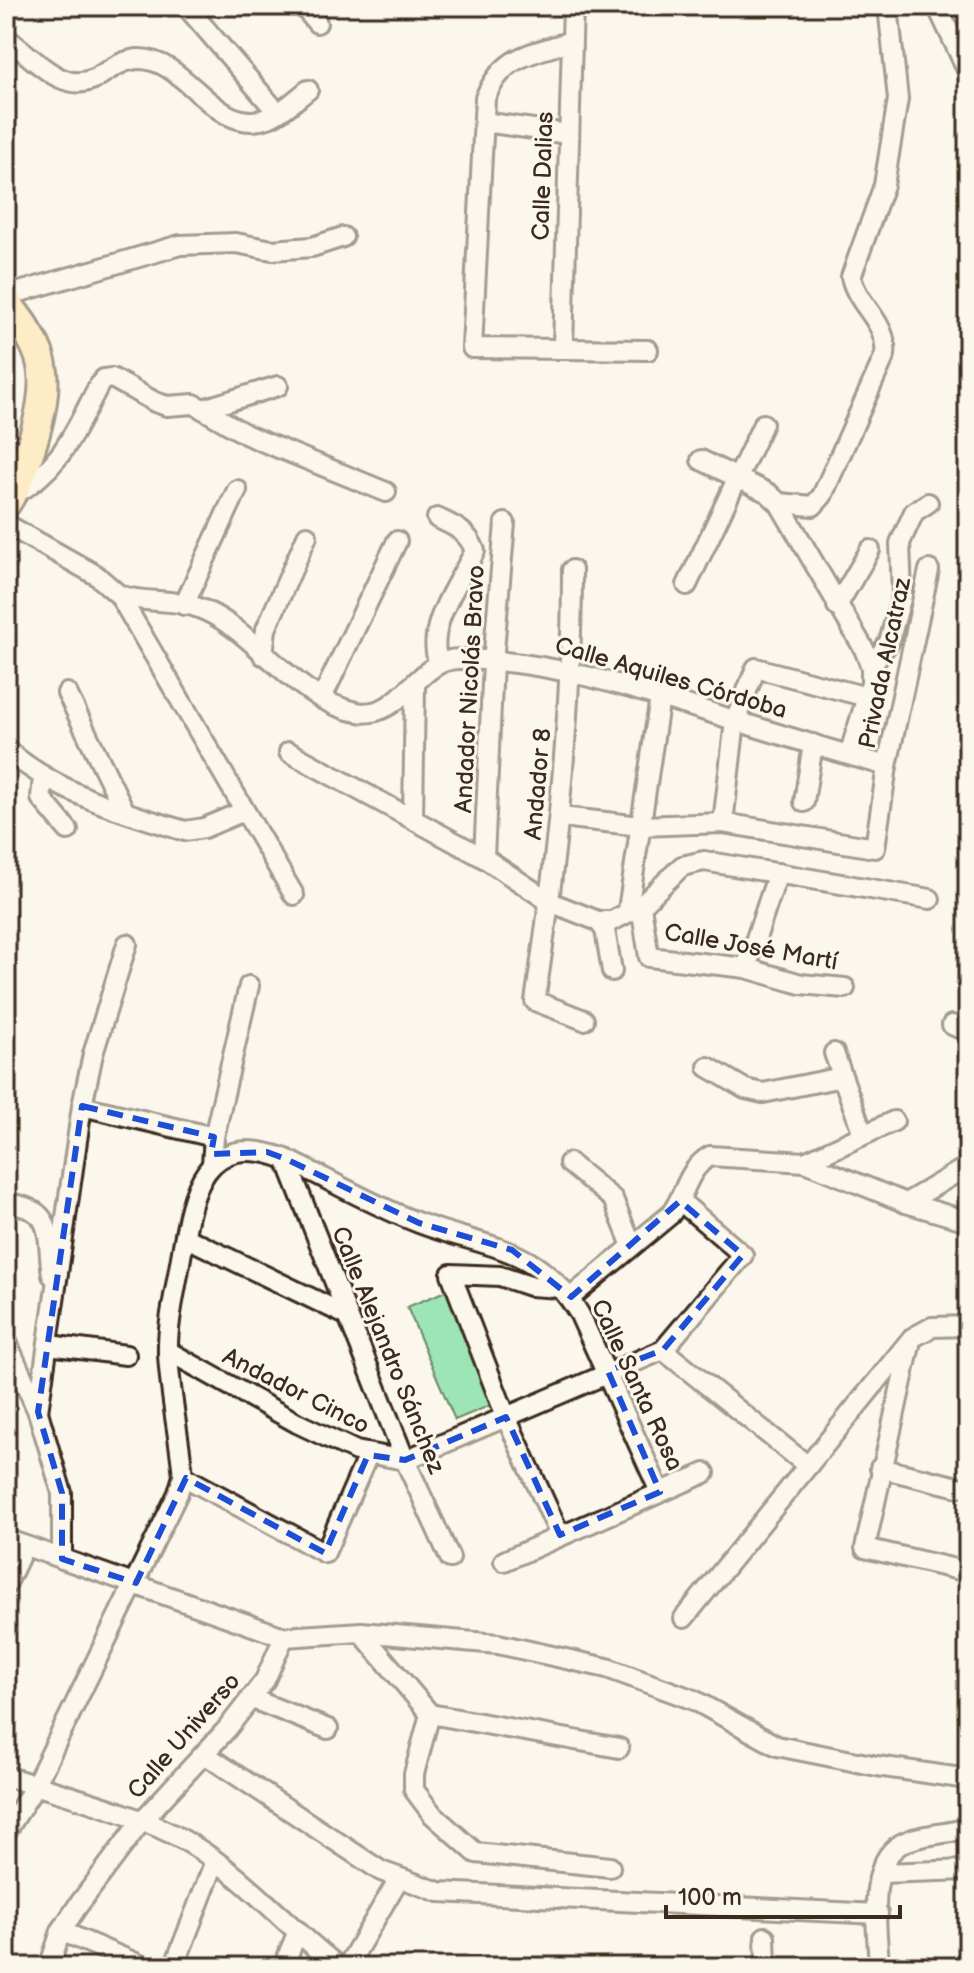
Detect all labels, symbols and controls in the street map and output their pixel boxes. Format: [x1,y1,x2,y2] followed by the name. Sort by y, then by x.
[526,111,560,241] street label: Calle Dalias
[449,564,491,814] street label: Andador Nicolás Bravo
[853,574,917,751] street label: Privada Alcatraz
[552,631,790,725] street label: Calle Aquiles Córdoba
[519,727,557,841] street label: Andador 8
[662,917,840,977] street label: Calle José Martí
[325,1222,451,1478] street label: Calle Alejandro Sánchez
[585,1295,689,1475] street label: Calle Santa Rosa
[218,1342,374,1440] street label: Andador Cinco
[121,1667,247,1805] street label: Calle Universo
[666,1869,900,1919] scale bar
[678,1883,742,1912] text: 100 m

